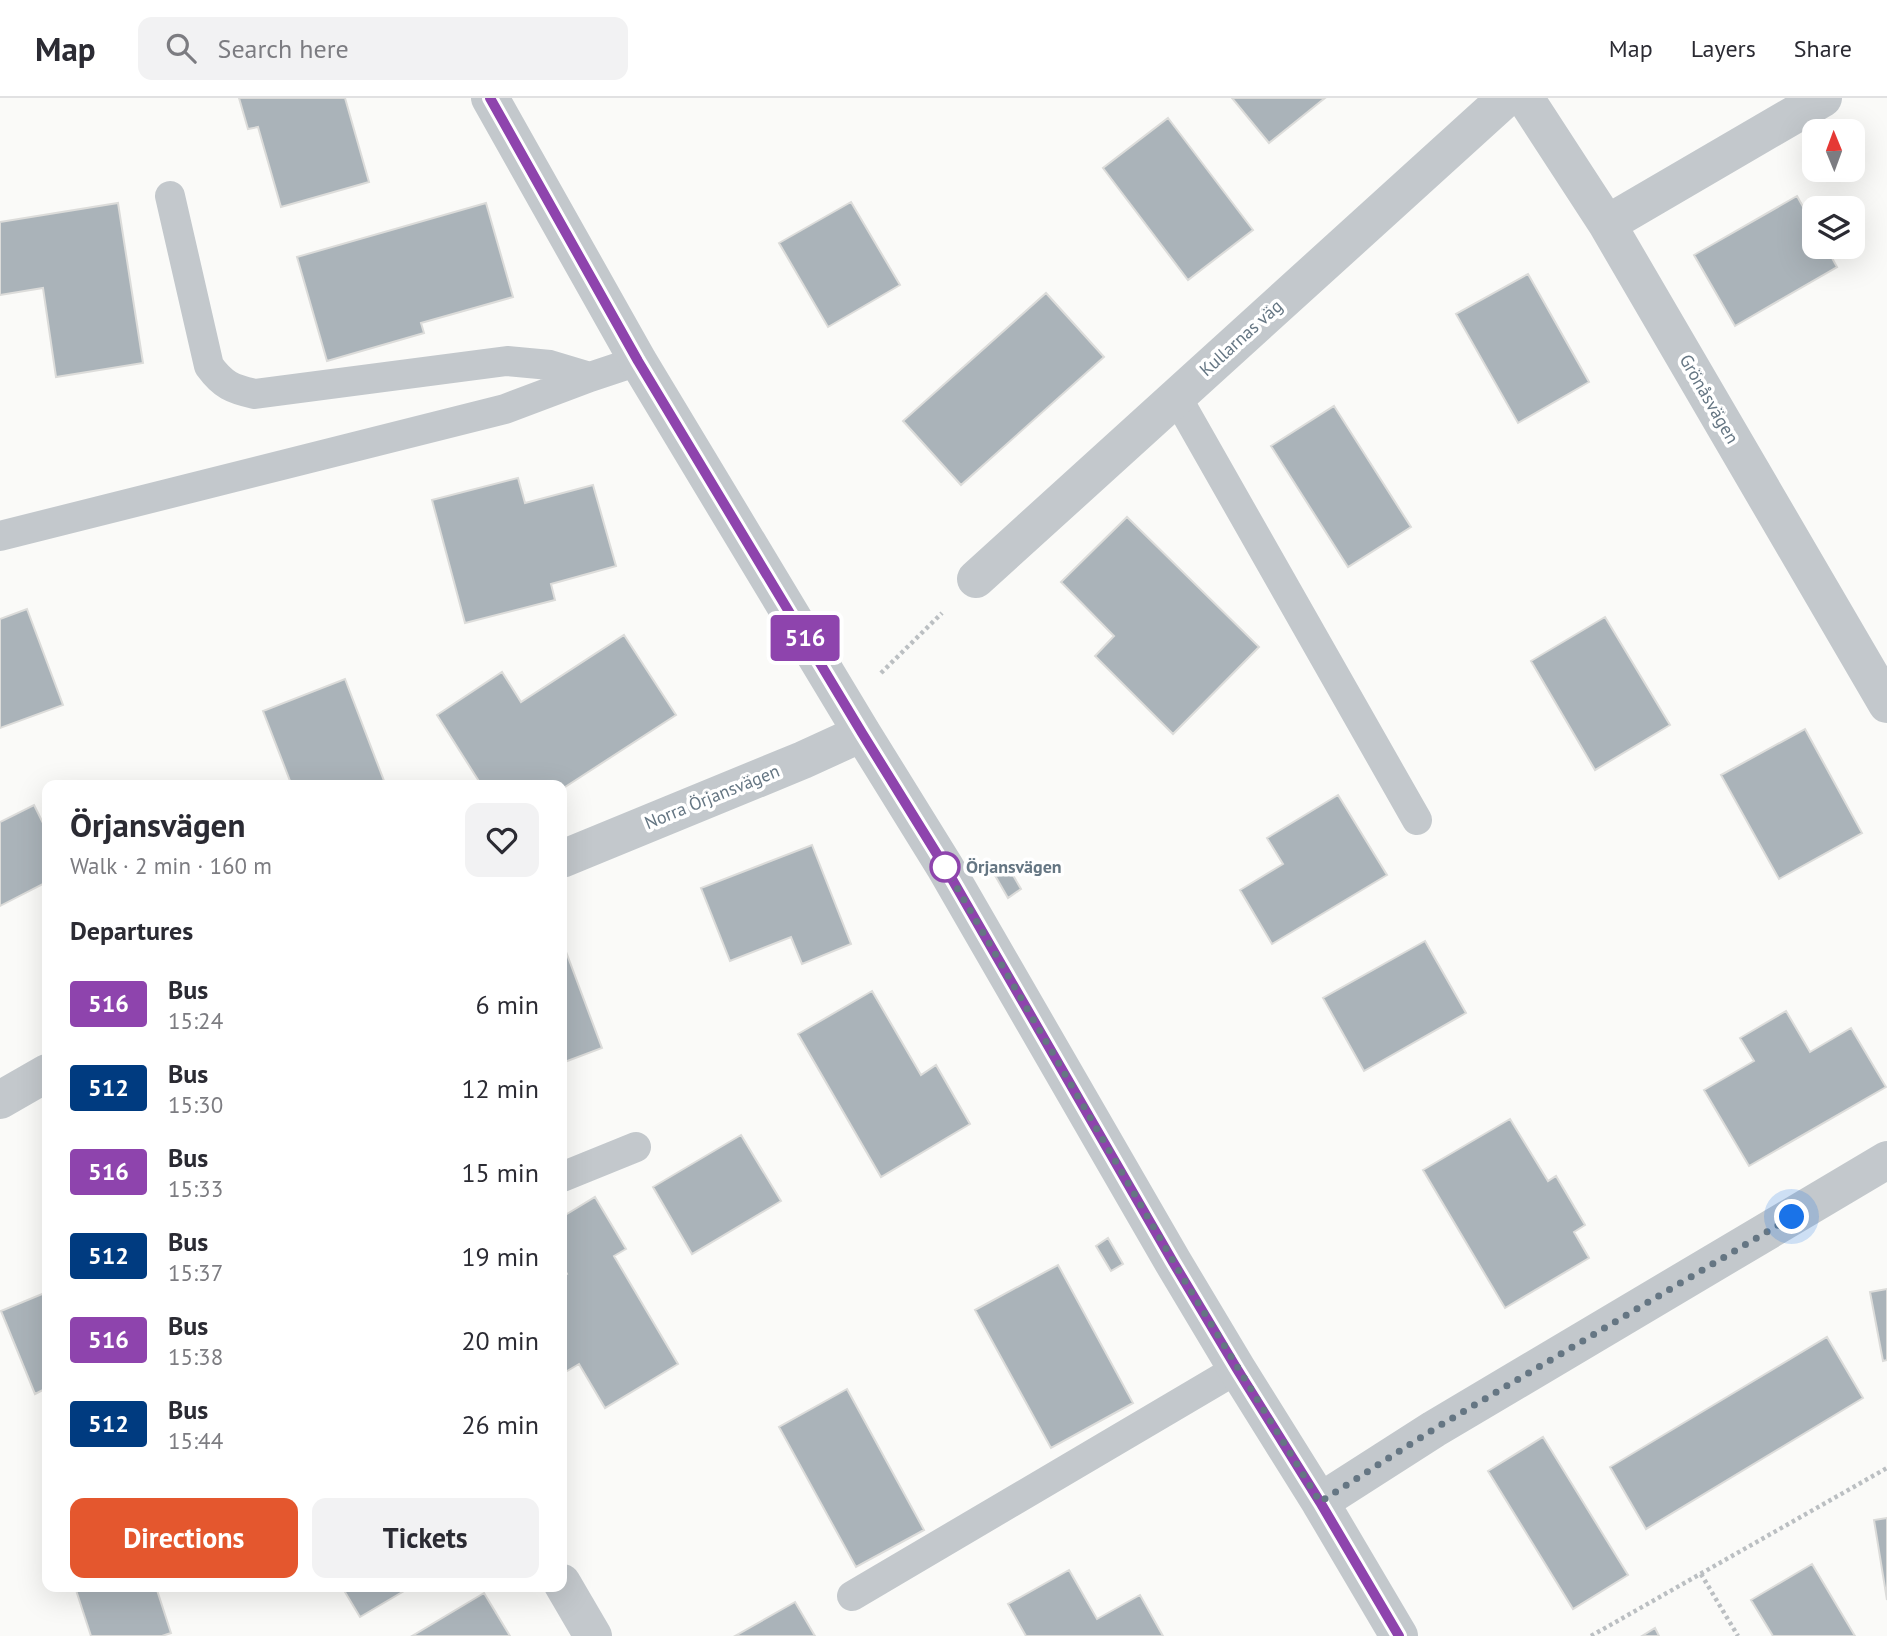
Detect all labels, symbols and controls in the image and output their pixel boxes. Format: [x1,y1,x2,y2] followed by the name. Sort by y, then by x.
[138,17,628,80] search box
[35,27,96,70] text: Map
[162,29,200,67] icon: search
[218,32,349,65] text: Search here
[1609,33,1653,64] text: Map
[1691,33,1756,64] text: Layers
[1794,33,1852,64] text: Share
[1802,119,1866,182] north arrow
[1802,119,1865,259] map controls
[1802,196,1865,259] button: layers
[1194,294,1287,381] street label: Kullarnas väg
[1675,350,1744,448] street label: Grönåsvägen
[765,615,845,661] line badge: 516
[785,622,825,653] text: 516
[641,759,783,834] street label: Norra Örjansvägen
[70,803,245,846] text: Örjansvägen
[465,803,539,877] button: heart
[70,851,272,880] text: Walk · 2 min · 160 m
[930,852,960,882] marker: Örjansvägen
[966,855,1062,878] place label: Örjansvägen
[70,914,193,947] text: Departures
[168,973,208,1006] text: Bus
[88,988,129,1019] text: 516
[476,988,539,1021] text: 6 min
[168,1006,223,1035] text: 15:24
[168,1057,208,1090] text: Bus
[88,1072,129,1103] text: 512
[461,1072,539,1105] text: 12 min
[168,1090,223,1119] text: 15:30
[168,1141,208,1174] text: Bus
[88,1156,129,1187] text: 516
[461,1156,539,1189] text: 15 min
[168,1174,223,1203] text: 15:33
[1774,1199,1809,1234] your location
[168,1225,208,1258] text: Bus
[88,1240,129,1271] text: 512
[461,1240,539,1273] text: 19 min
[168,1258,223,1287] text: 15:37
[168,1309,208,1342] text: Bus
[88,1324,129,1355] text: 516
[461,1324,539,1357] text: 20 min
[168,1342,223,1371] text: 15:38
[168,1393,208,1426] text: Bus
[88,1408,129,1439] text: 512
[461,1408,539,1441] text: 26 min
[168,1426,223,1455] text: 15:44
[70,1498,298,1578] button: Directions
[312,1498,539,1578] button: Tickets

